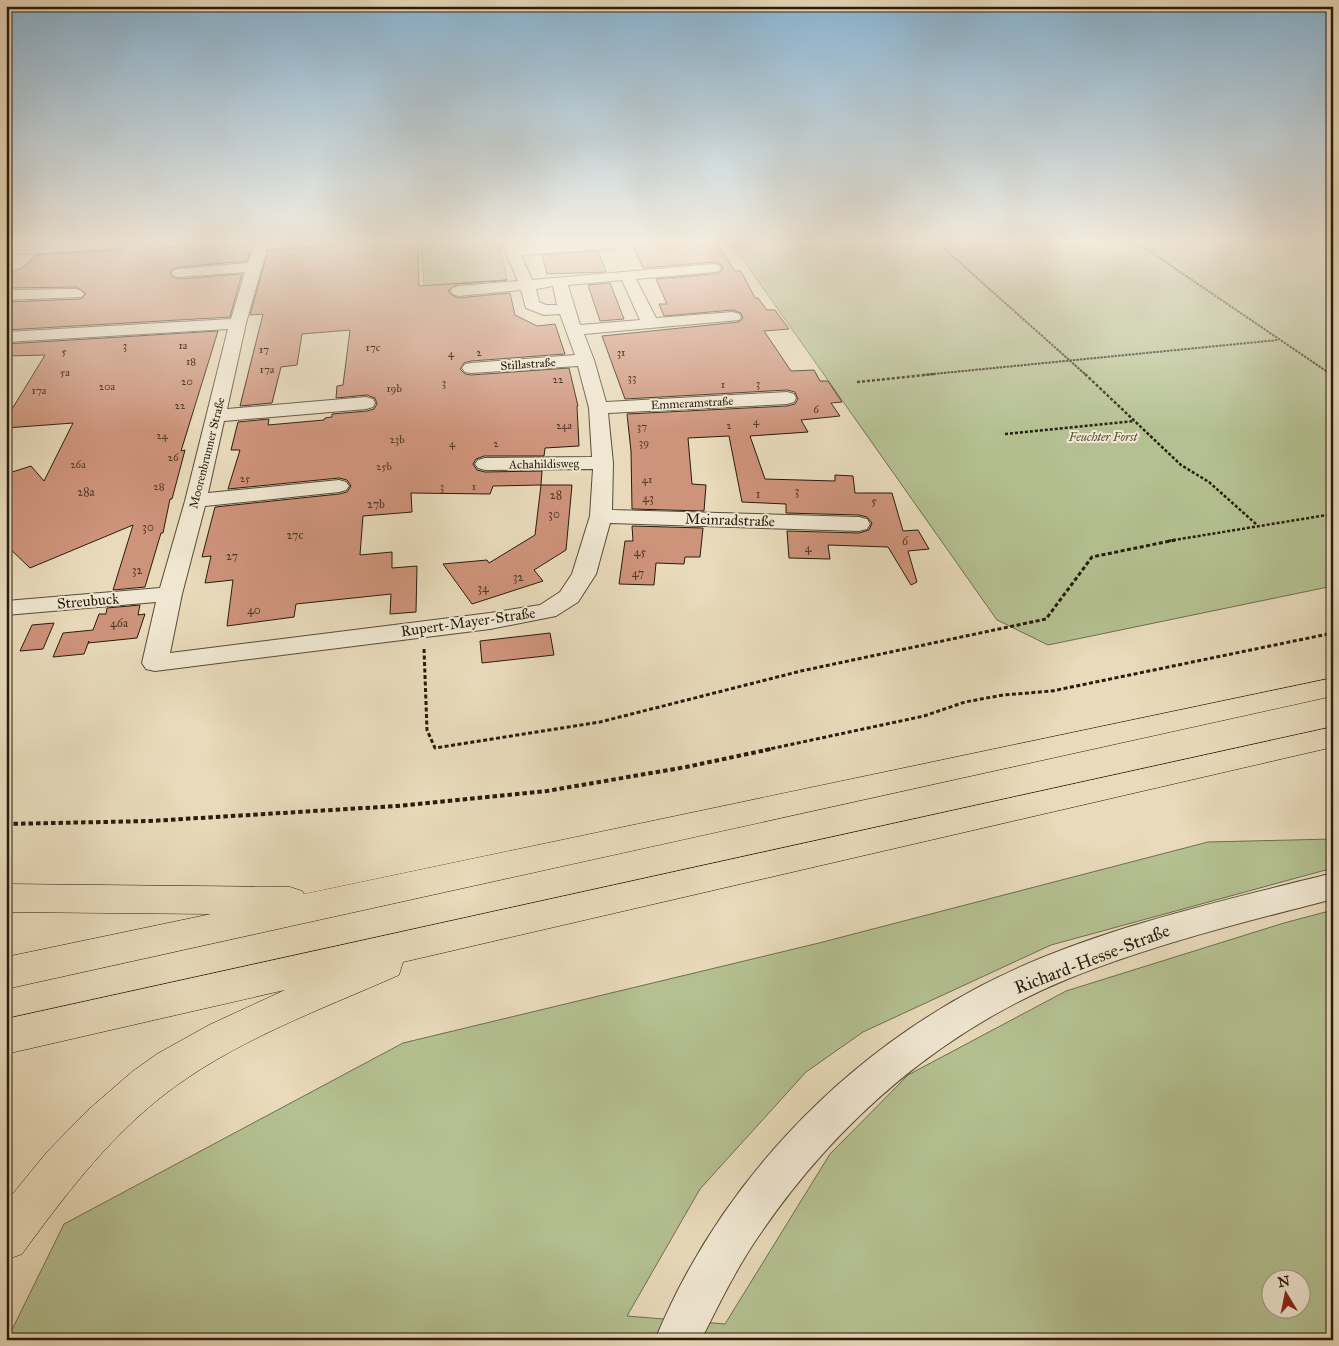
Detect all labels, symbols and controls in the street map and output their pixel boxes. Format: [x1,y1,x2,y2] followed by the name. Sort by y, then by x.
[123,339,127,352] house number: 3
[179,339,188,352] house number: 1a
[366,341,381,354] house number: 17c
[259,343,269,356] house number: 17
[61,345,67,358] house number: 5
[476,346,482,359] house number: 2
[617,346,625,359] house number: 31
[448,347,455,360] house number: 4
[186,355,196,368] house number: 18
[500,355,556,373] street label: Stillastraße
[260,363,275,376] house number: 17a
[60,366,70,379] house number: 5a
[628,371,636,384] house number: 33
[553,373,564,386] house number: 22
[181,375,193,388] house number: 20
[442,376,446,389] house number: 3
[756,377,760,390] house number: 3
[721,378,725,391] house number: 1
[99,380,116,393] house number: 20a
[386,382,402,395] house number: 19b
[32,384,47,397] house number: 17a
[650,394,734,412] street label: Emmeramstraße
[186,396,228,510] street label: Moorenbrunner Straße
[175,399,186,412] house number: 22
[813,403,819,416] house number: 6
[753,415,760,428] house number: 4
[556,419,572,432] house number: 24a
[726,419,732,432] house number: 2
[637,420,647,433] house number: 37
[156,429,169,442] house number: 24
[1068,430,1138,444] park label: Feuchter Forst
[389,433,405,446] house number: 23b
[639,436,649,449] house number: 39
[449,437,456,450] house number: 4
[493,437,499,450] house number: 2
[167,451,179,464] house number: 26
[508,456,580,473] street label: Achahildisweg
[70,458,86,471] house number: 26a
[376,460,392,473] house number: 25b
[240,472,250,485] house number: 25
[642,473,652,486] house number: 41
[153,480,165,493] house number: 28
[440,480,444,493] house number: 3
[472,480,476,493] house number: 1
[795,484,800,498] house number: 3
[77,485,96,499] house number: 28a
[756,487,761,501] house number: 1
[550,488,562,502] house number: 28
[642,491,654,505] house number: 43
[871,494,877,508] house number: 5
[367,497,385,511] house number: 27b
[548,507,560,521] house number: 30
[685,509,775,531] street label: Meinradstraße
[142,520,154,534] house number: 30
[286,528,304,542] house number: 27c
[902,534,909,548] house number: 6
[805,541,812,555] house number: 4
[634,545,647,559] house number: 45
[226,549,238,563] house number: 27
[132,563,142,577] house number: 32
[632,566,644,580] house number: 47
[513,570,523,584] house number: 32
[477,581,489,595] house number: 34
[56,589,120,613] street label: Streubuck
[247,603,261,617] house number: 40
[400,604,536,640] street label: Rupert-Mayer-Straße
[110,616,129,630] house number: 46a
[1011,919,1173,999] street label: Richard-Hesse-Straße
[1262,1268,1312,1318] north arrow
[1277,1272,1291,1291] text: N

